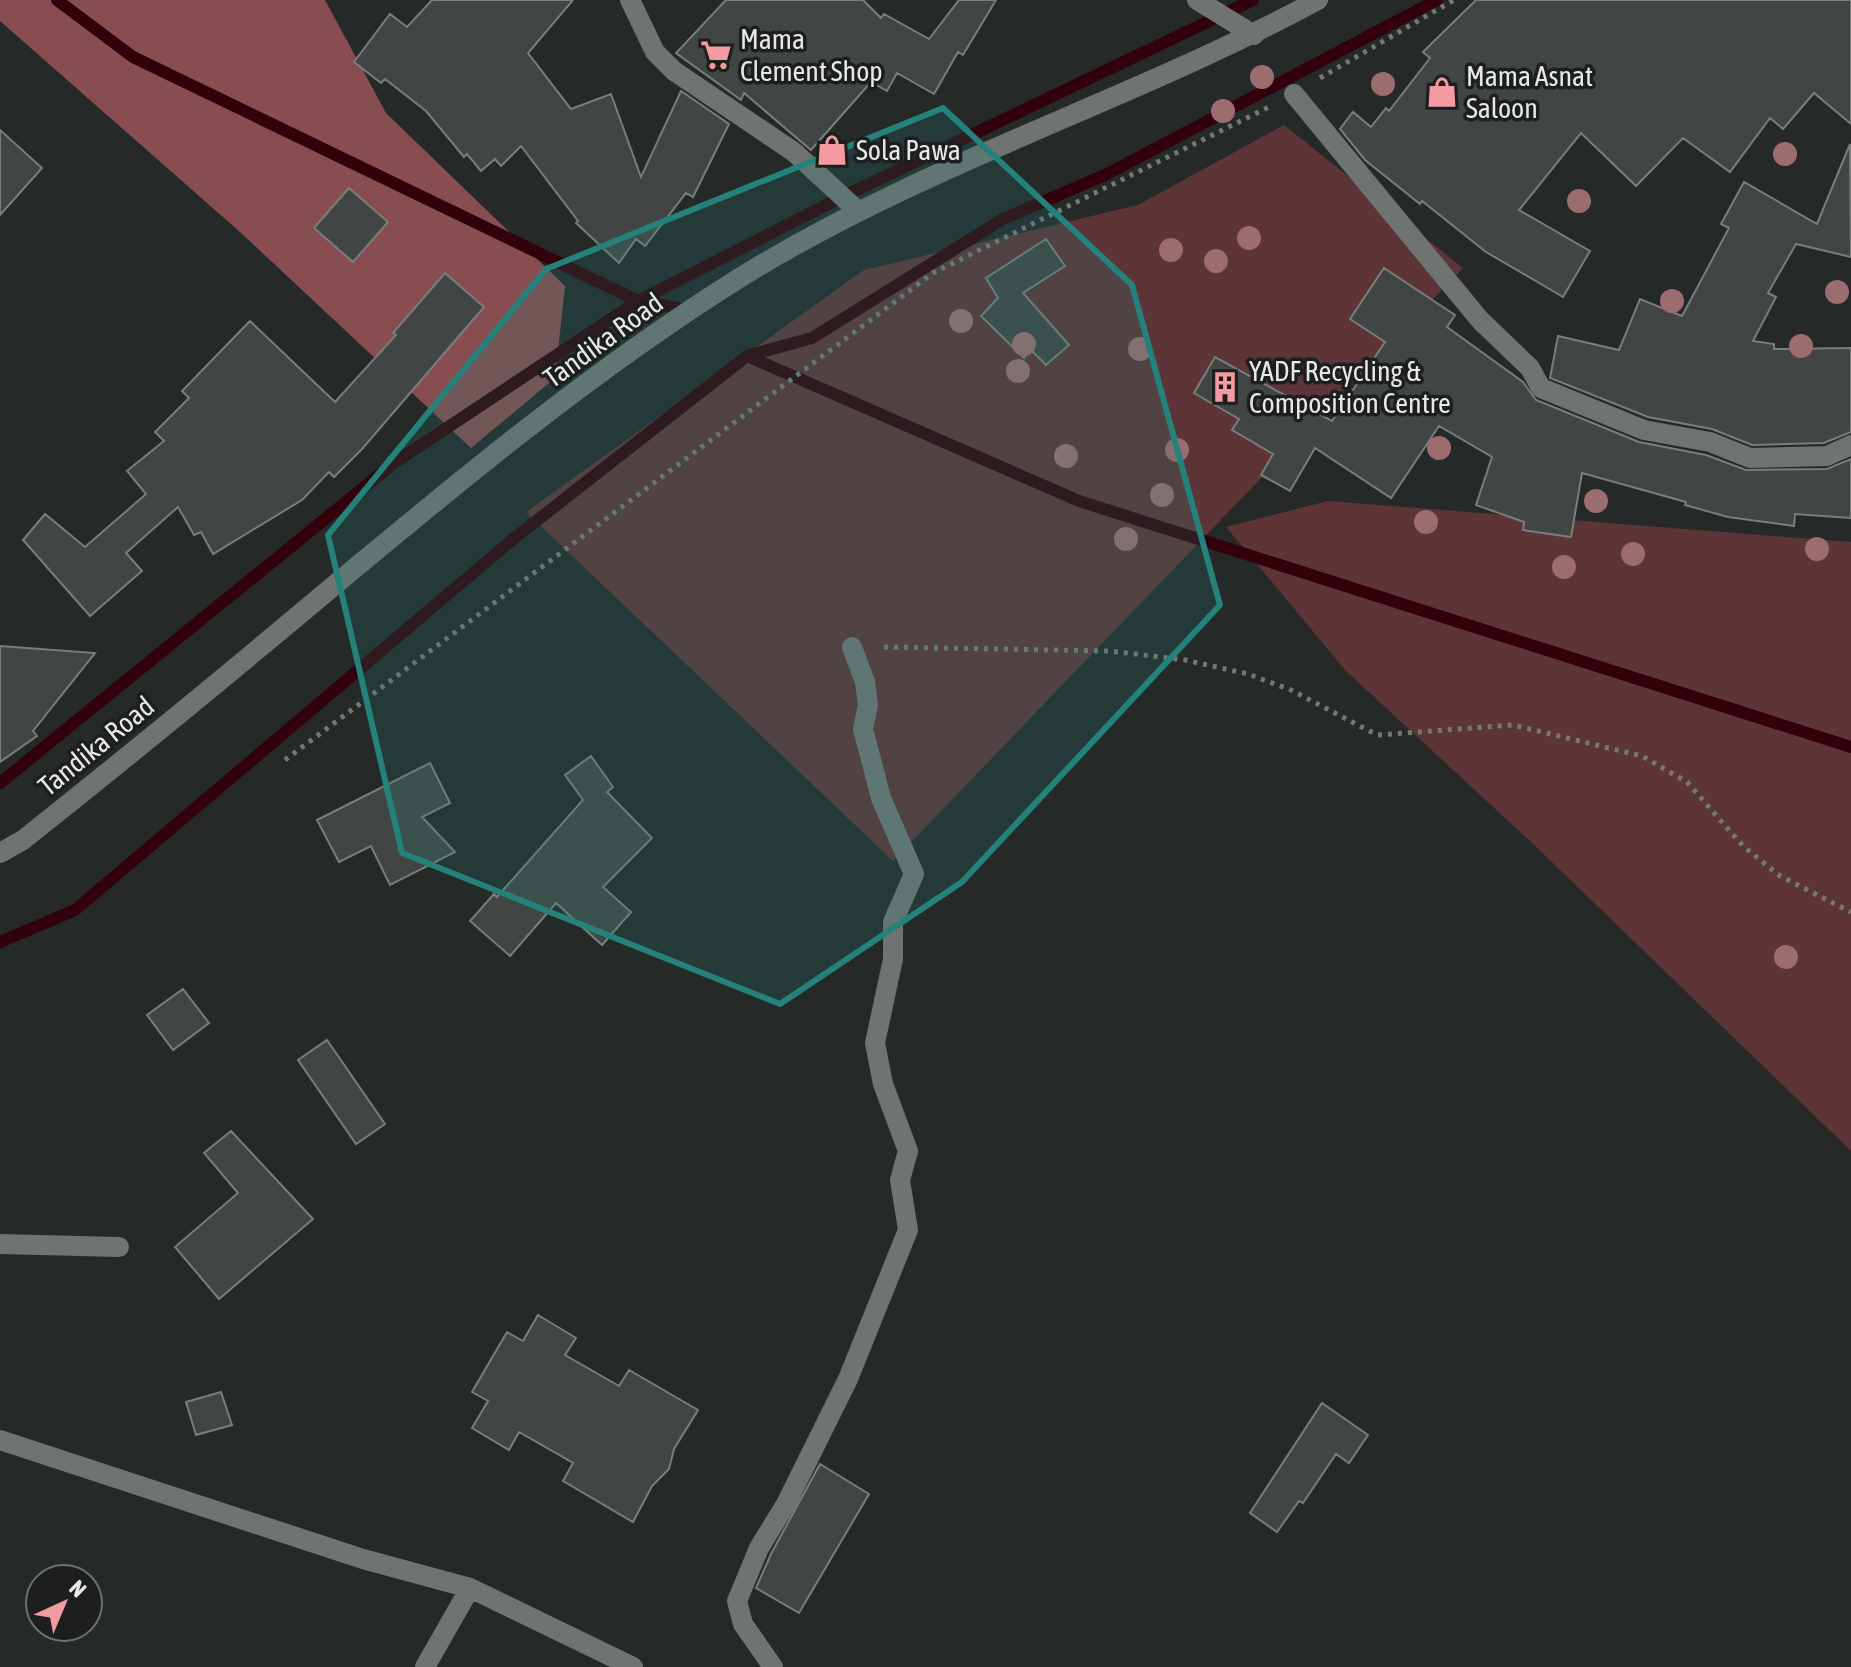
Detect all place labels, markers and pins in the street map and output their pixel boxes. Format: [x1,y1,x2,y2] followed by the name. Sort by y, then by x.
[740,23,883,87] place label: Mama Clement Shop
[699,38,733,72] supermarket icon: Mama Clement Shop
[1466,60,1593,124] place label: Mama Asnat Saloon
[1425,75,1459,109] shop icon: Mama Asnat Saloon
[815,133,849,167] shop icon: Sola Pawa
[856,134,961,166] place label: Sola Pawa
[1249,355,1451,419] place label: YADF Recycling & Composition Centre
[1208,370,1242,404] building icon: YADF Recycling & Composition Centre

